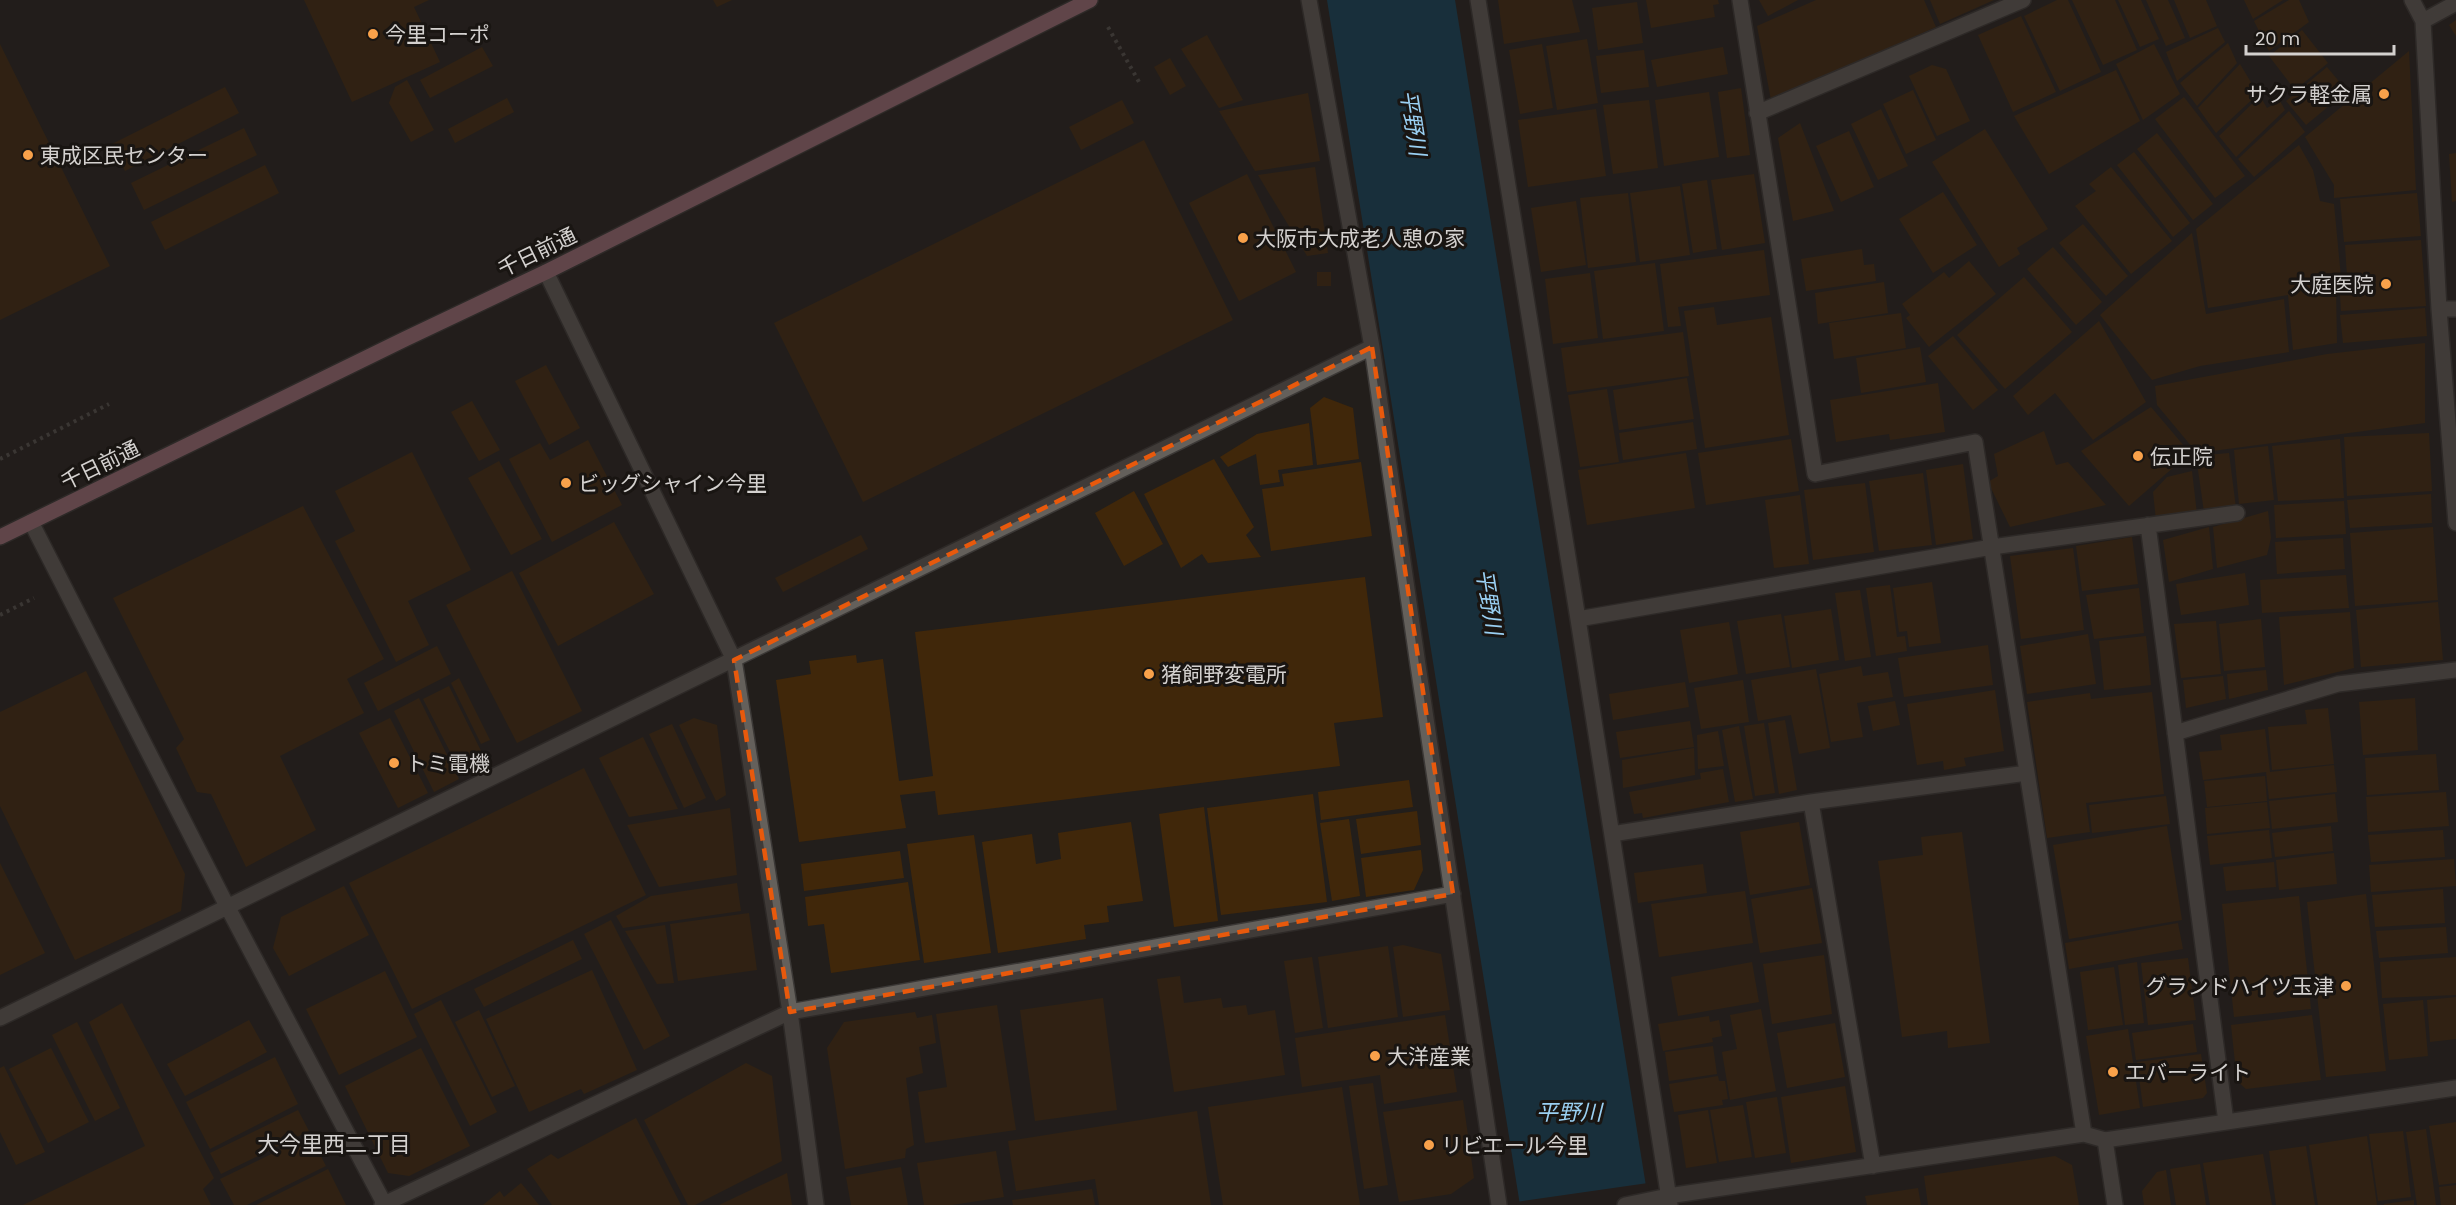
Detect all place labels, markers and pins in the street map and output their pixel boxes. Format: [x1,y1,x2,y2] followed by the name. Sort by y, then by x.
[385,20,490,49] place label: 今里コーポ
[366,27,380,41] marker: 今里コーポ
[2246,80,2372,109] place label: サクラ軽金属
[2377,87,2391,101] marker: サクラ軽金属
[40,141,208,170] place label: 東成区民センター
[21,148,35,162] marker: 東成区民センター
[1255,224,1465,253] place label: 大阪市大成老人憩の家
[1236,231,1250,245] marker: 大阪市大成老人憩の家
[2290,270,2374,299] place label: 大庭医院
[2379,277,2393,291] marker: 大庭医院
[2150,442,2213,471] place label: 伝正院
[2131,449,2145,463] marker: 伝正院
[578,469,767,498] place label: ビッグシャイン今里
[559,476,573,490] marker: ビッグシャイン今里
[1161,660,1287,689] place label: 猪飼野変電所
[1142,667,1156,681] marker: 猪飼野変電所
[406,749,490,778] place label: トミ電機
[387,756,401,770] marker: トミ電機
[2145,972,2334,1001] place label: グランドハイツ玉津
[2339,979,2353,993] marker: グランドハイツ玉津
[1387,1042,1471,1071] place label: 大洋産業
[1368,1049,1382,1063] marker: 大洋産業
[2125,1058,2251,1087] place label: エバーライト
[2106,1065,2120,1079] marker: エバーライト
[1441,1131,1588,1160] place label: リビエール今里
[1422,1138,1436,1152] marker: リビエール今里

